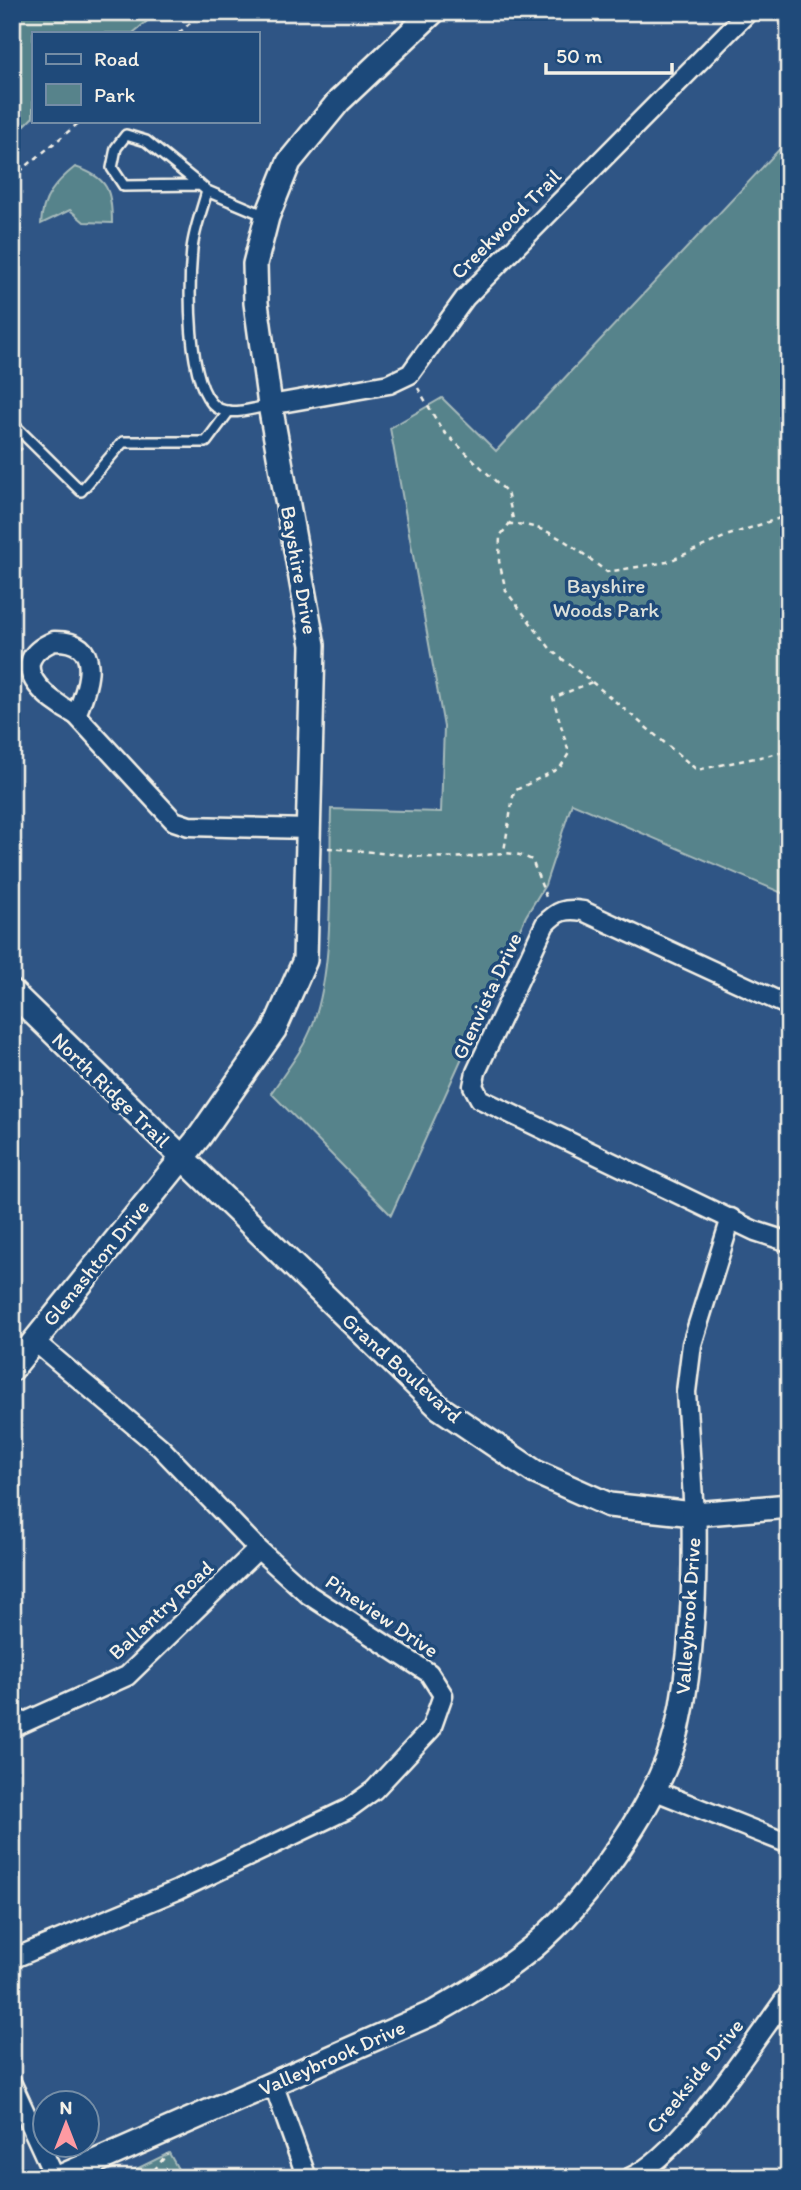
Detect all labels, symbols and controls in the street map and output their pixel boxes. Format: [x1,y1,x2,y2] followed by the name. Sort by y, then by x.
[32,32,259,122] legend
[546,32,672,76] scale bar
[556,43,603,68] text: 50 m
[94,46,140,71] text: Road
[94,82,136,107] text: Park
[445,163,566,284] street label: Creekwood Trail
[276,504,323,636] street label: Bayshire Drive
[553,573,659,622] park label: Bayshire Woods Park
[446,928,527,1063] street label: Glenvista Drive
[47,1027,176,1152] street label: North Ridge Trail
[37,1195,154,1331] street label: Glenashton Drive
[337,1307,468,1428] street label: Grand Boulevard
[670,1537,705,1695] street label: Valleybrook Drive
[103,1554,219,1665] street label: Ballantry Road
[321,1569,443,1663] street label: Pineview Drive
[641,2013,749,2138] street label: Creekside Drive
[255,2014,409,2101] street label: Valleybrook Drive
[32,2088,102,2158] north arrow
[60,2096,72,2119] text: N

